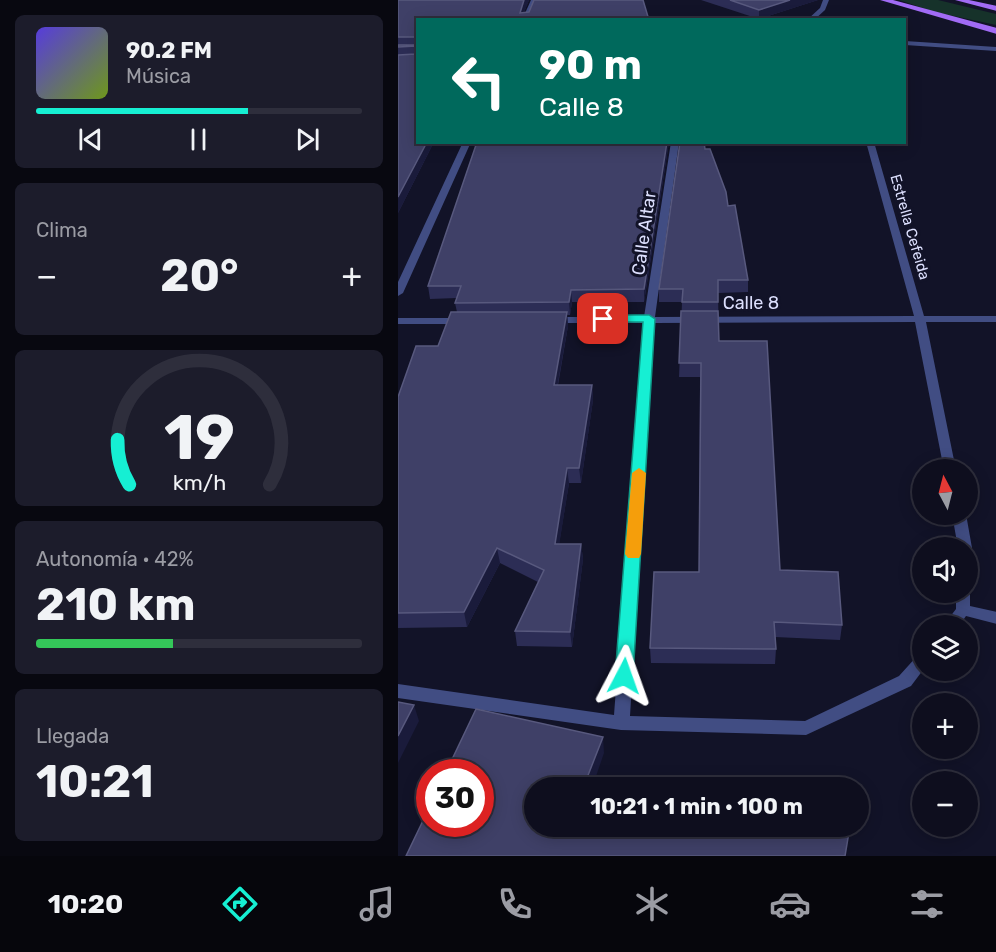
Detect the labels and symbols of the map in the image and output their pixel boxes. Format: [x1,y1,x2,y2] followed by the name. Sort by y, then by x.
[886,172,934,282] street label: Estrella Cefeida
[627,189,661,277] street label: Calle Altar
[723,292,779,314] street label: Calle 8
[577,293,628,344] pin
[912,459,978,525] north arrow
[592,644,656,708] position arrow
[416,759,494,837] speed limit sign: 30

